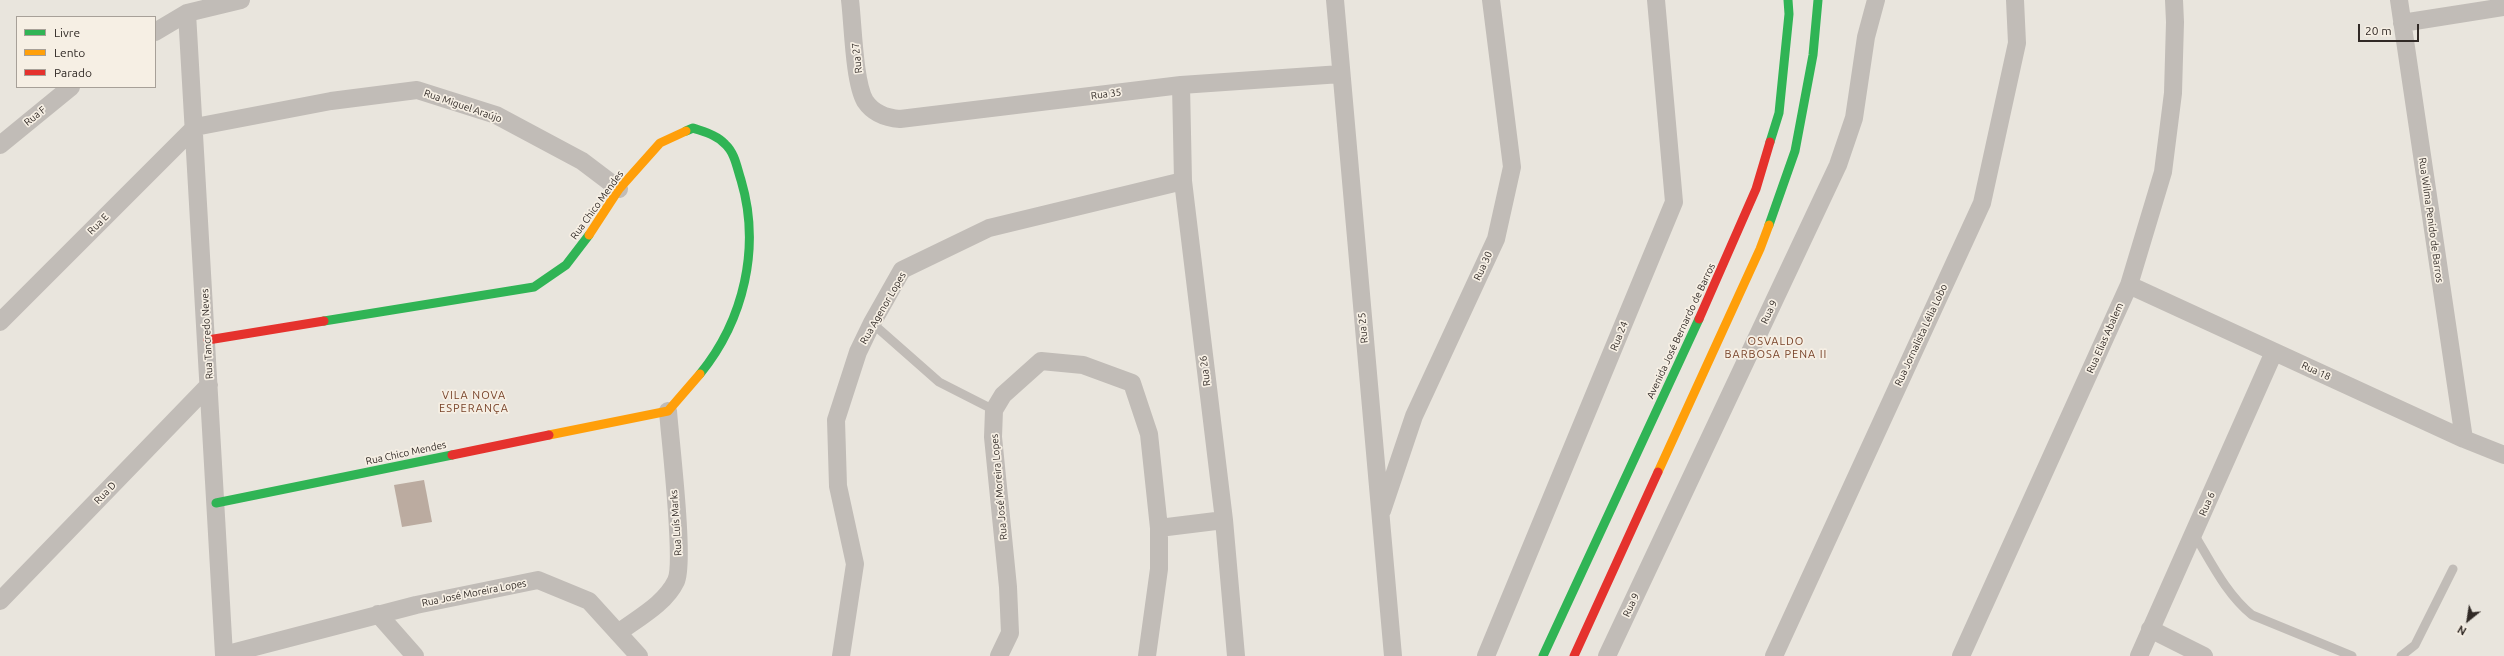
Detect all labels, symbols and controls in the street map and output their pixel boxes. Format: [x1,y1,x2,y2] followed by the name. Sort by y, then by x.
[16,16,156,88] legend
[2360,16,2421,42] scale bar
[2365,24,2392,37] text: 20 m
[54,26,80,39] text: Livre
[849,42,865,74] street label: Rua 27
[54,46,85,59] text: Lento
[54,66,92,79] text: Parado
[1090,86,1122,102] street label: Rua 35
[422,87,504,125] street label: Rua Miguel Araújo
[22,104,48,128] street label: Rua F
[2416,157,2446,283] street label: Rua Wilma Penido de Barros
[568,168,626,242] street label: Rua Chico Mendes
[85,211,111,237] street label: Rua E
[1471,250,1495,282] street label: Rua 30
[1644,261,1718,401] street label: Avenida José Bernardo de Barros
[857,270,909,346] street label: Rua Agenor Lopes
[1892,282,1950,388] street label: Rua Jornalista Lélia Lobo
[199,288,215,380] street label: Rua Tancredo Neves
[1758,298,1780,326] street label: Rua 9
[2084,301,2126,375] street label: Rua Elias Abalem
[1356,312,1370,344] street label: Rua 25
[1608,320,1630,352] street label: Rua 24
[1725,334,1827,360] district label: OSVALDO BARBOSA PENA II
[1197,355,1213,387] street label: Rua 26
[2300,359,2332,383] street label: Rua 18
[439,388,509,414] district label: VILA NOVA ESPERANÇA
[988,433,1010,541] street label: Rua José Moreira Lopes
[365,439,447,467] street label: Rua Chico Mendes
[92,479,118,507] street label: Rua D
[668,490,684,556] street label: Rua Luís Marks
[2196,490,2218,518] street label: Rua 6
[421,577,527,609] street label: Rua José Moreira Lopes
[1620,591,1642,619] street label: Rua 9
[2448,600,2488,640] north arrow
[2455,623,2469,638] text: N

